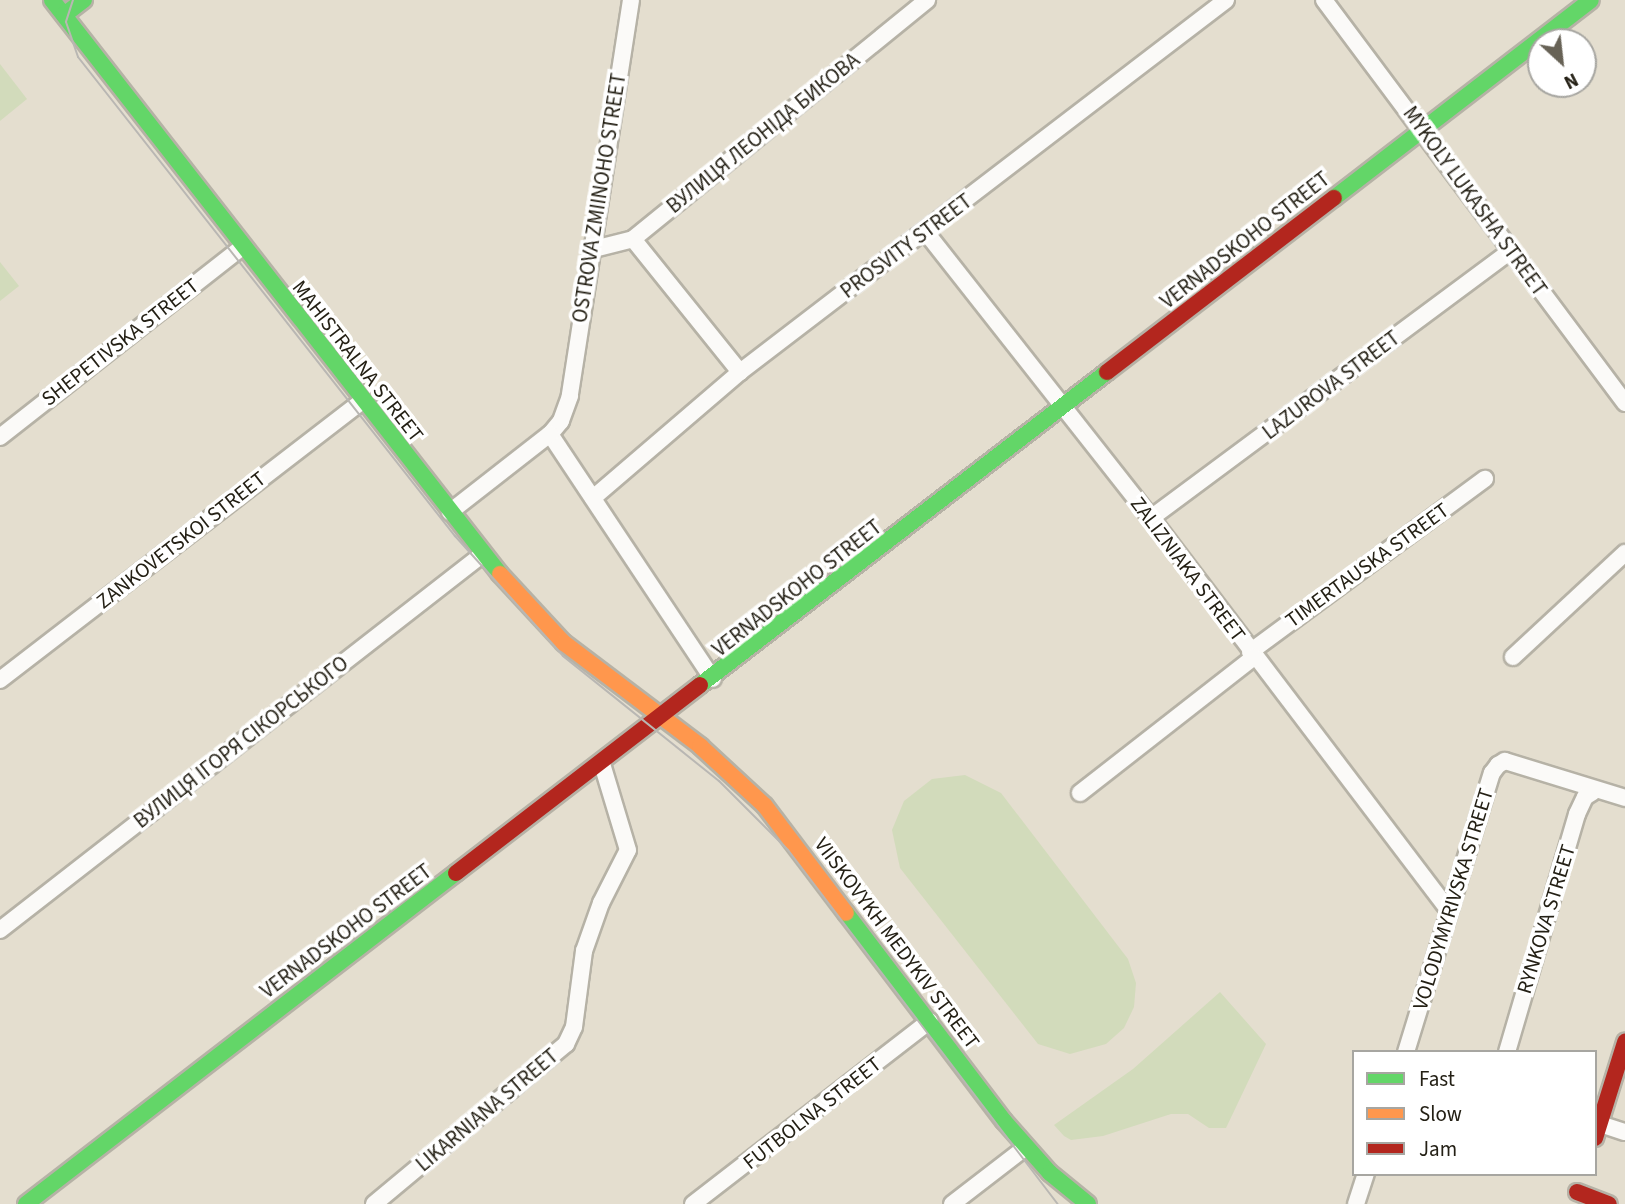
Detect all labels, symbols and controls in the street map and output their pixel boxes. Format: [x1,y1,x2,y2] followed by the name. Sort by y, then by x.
[1527,28,1597,98] north arrow
[661,47,865,219] street label: ВУЛИЦЯ ЛЕОНІДА БИКОВА
[1559,65,1583,95] text: N
[567,71,631,325] street label: OSTROVA ZMIINOHO STREET
[1398,101,1552,301] street label: MYKOLY LUKASHA STREET
[1155,166,1335,314] street label: VERNADSKOHO STREET
[835,188,977,304] street label: PROSVITY STREET
[36,273,204,411] street label: SHEPETIVSKA STREET
[287,275,429,447] street label: MAHISTRALNA STREET
[1257,325,1405,445] street label: LAZUROVA STREET
[91,466,271,614] street label: ZANKOVETSKOI STREET
[1125,492,1251,646] street label: ZALIZNIAKA STREET
[1280,497,1454,633] street label: TIMERTAUSKA STREET
[707,514,887,662] street label: VERNADSKOHO STREET
[129,650,353,834] street label: ВУЛИЦЯ ІГОРЯ СІКОРСЬКОГО
[1407,785,1499,1013] street label: VOLODYMYRIVSKA STREET
[809,832,985,1054] street label: VIISKOVYKH MEDYKIV STREET
[1511,841,1581,997] street label: RYNKOVA STREET
[255,858,437,1004] street label: VERNADSKOHO STREET
[411,1043,563,1177] street label: LIKARNIANA STREET
[1352,1050,1597,1176] legend
[738,1051,886,1175] street label: FUTBOLNA STREET
[1419,1064,1455,1094] text: Fast
[1419,1099,1462,1129] text: Slow
[1419,1134,1457,1164] text: Jam

